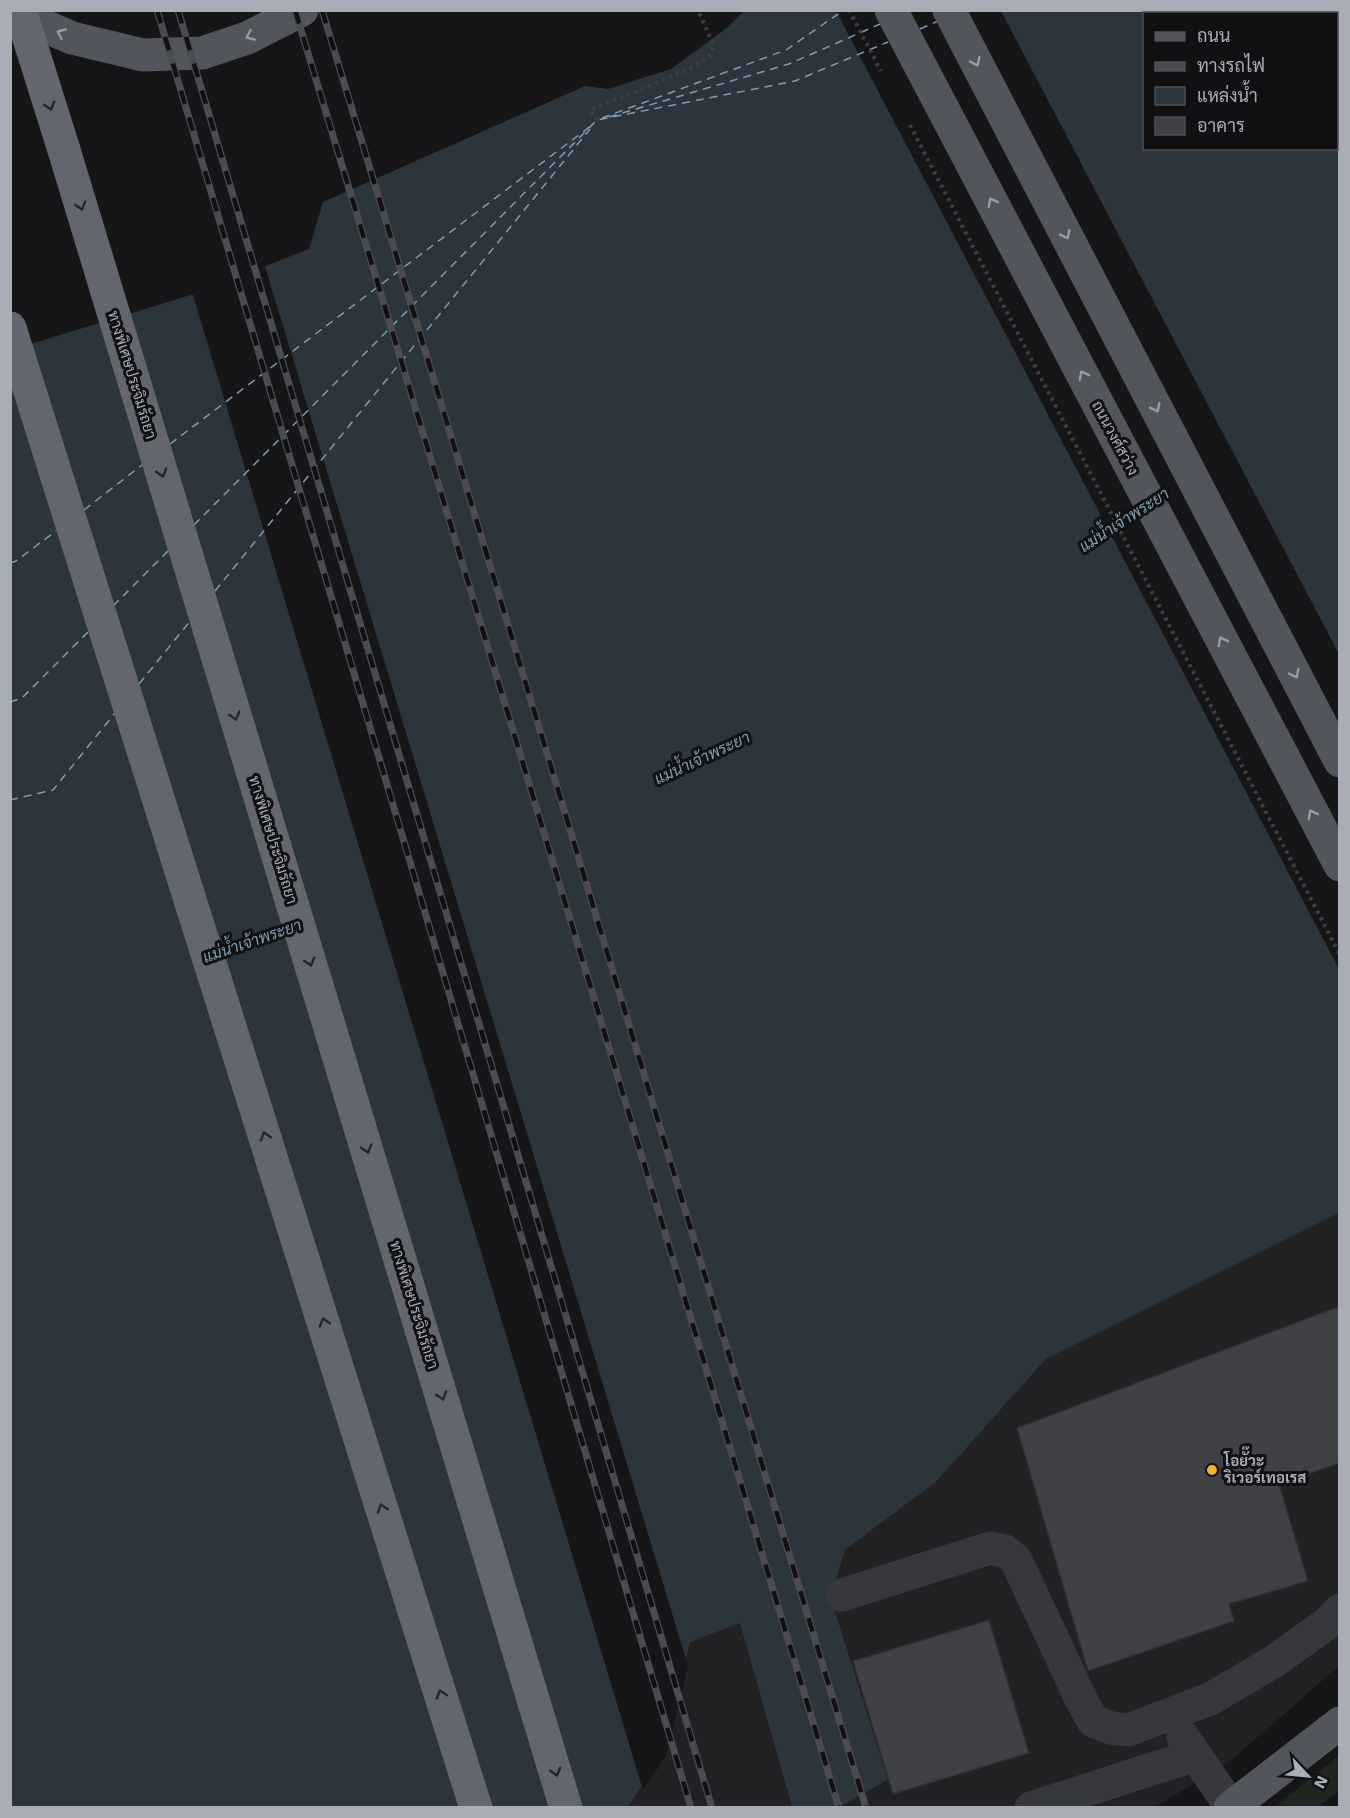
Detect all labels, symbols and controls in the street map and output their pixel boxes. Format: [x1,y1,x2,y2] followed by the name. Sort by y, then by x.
[1143,12,1338,150] legend
[1197,25,1230,46] text: ถนน
[56,28,67,40] one-way arrow
[245,29,256,41] one-way arrow
[1197,53,1265,76] text: ทางรถไฟ
[969,56,980,67] one-way arrow
[1197,80,1258,106] text: แหล่งน้ำ
[43,100,55,111] one-way arrow
[1197,115,1245,136] text: อาคาร
[988,198,999,209] one-way arrow
[74,200,86,211] one-way arrow
[1059,229,1070,240] one-way arrow
[104,309,160,441] street label: ทางพิเศษประจิมรัถยา
[1078,371,1090,382] one-way arrow
[1088,397,1143,478] street label: ถนนวงศ์สว่าง
[1149,402,1160,413] one-way arrow
[155,467,167,478] one-way arrow
[1073,480,1173,556] water label: แม่น้ำเจ้าพระยา
[1218,637,1229,647] one-way arrow
[1287,668,1299,679] one-way arrow
[228,710,241,721] one-way arrow
[649,723,753,788] water label: แม่น้ำเจ้าพระยา
[245,774,301,906] street label: ทางพิเศษประจิมรัถยา
[1308,809,1319,820] one-way arrow
[198,910,304,967] water label: แม่น้ำเจ้าพระยา
[303,956,315,967] one-way arrow
[260,1131,272,1142] one-way arrow
[360,1143,372,1154] one-way arrow
[386,1239,442,1371] street label: ทางพิเศษประจิมรัถยา
[318,1317,331,1328] one-way arrow
[435,1390,447,1401] one-way arrow
[1223,1446,1306,1487] place label: โอยั๊วะ ริเวอร์เทอเรส
[1205,1463,1219,1477] marker: โอยั๊วะ ริเวอร์เทอเรส
[377,1503,389,1514] one-way arrow
[436,1689,448,1700] one-way arrow
[1278,1746,1338,1806] north arrow
[549,1766,561,1777] one-way arrow
[1310,1773,1332,1792] text: N

